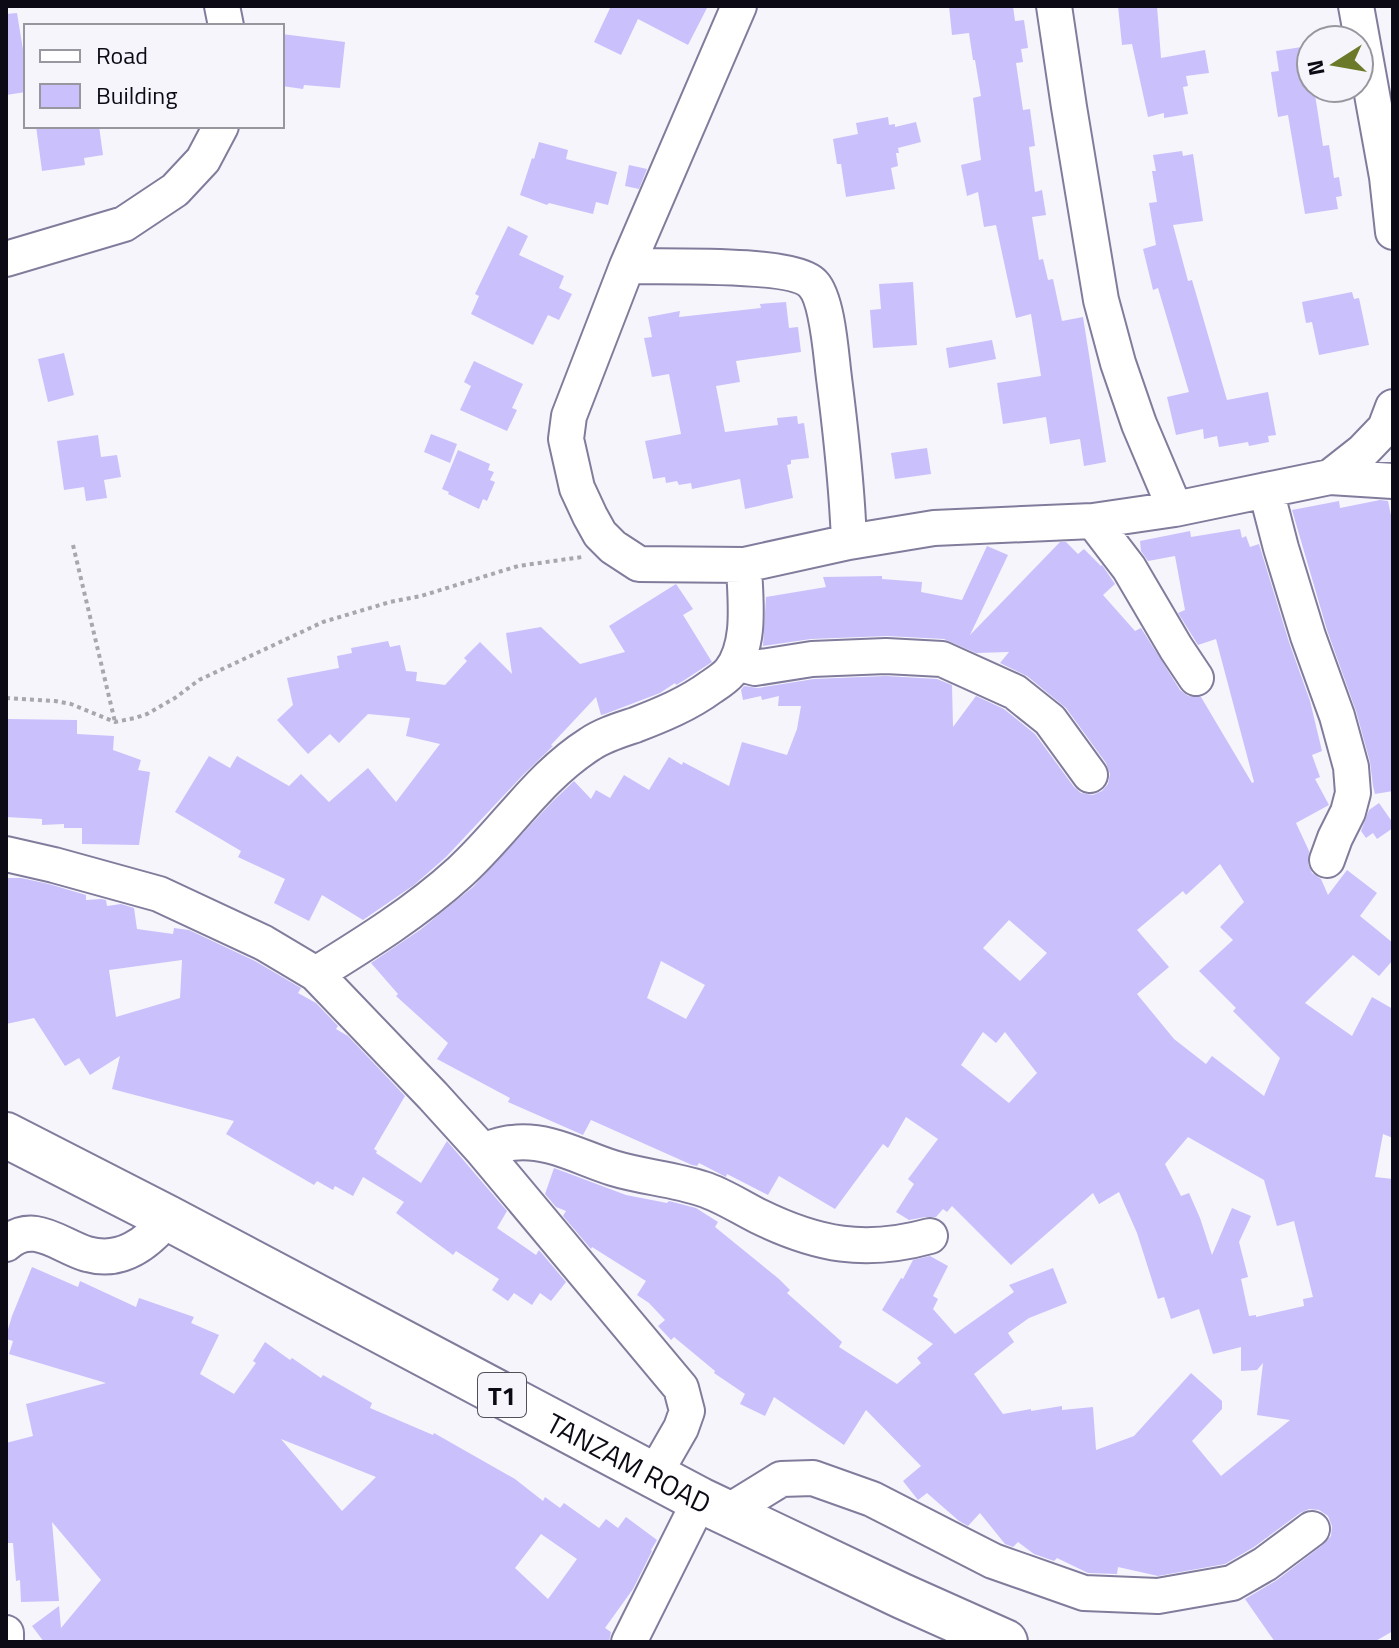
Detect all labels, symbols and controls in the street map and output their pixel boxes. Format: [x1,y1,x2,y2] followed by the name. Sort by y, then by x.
[24,24,284,128] legend
[1295,24,1375,104] north arrow
[96,37,148,73] text: Road
[1297,57,1334,79] text: N
[96,77,178,113] text: Building
[478,1373,526,1417] road number: T1
[539,1401,718,1524] street label: TANZAM ROAD

